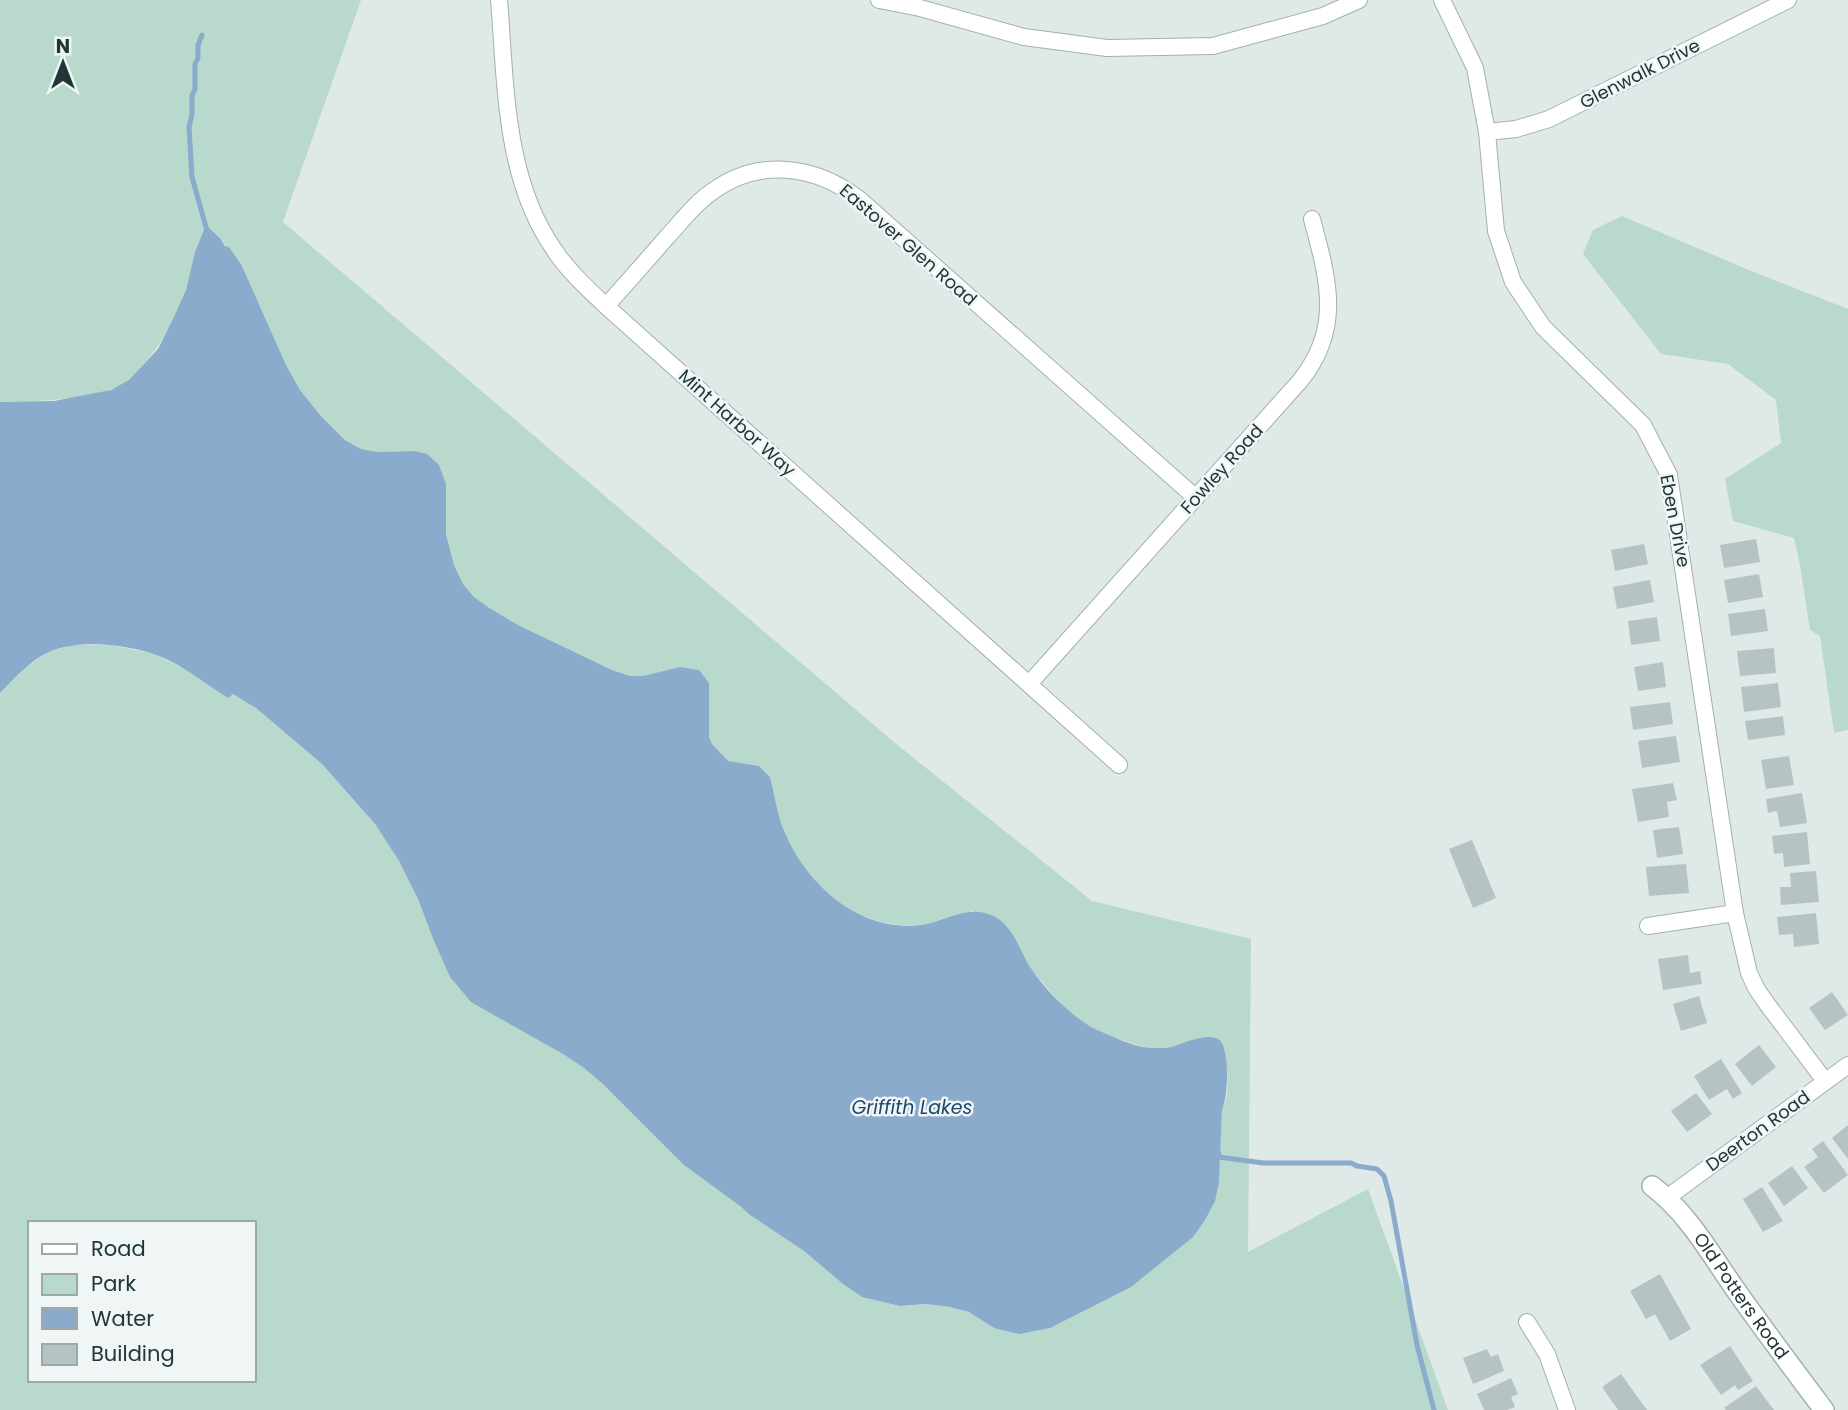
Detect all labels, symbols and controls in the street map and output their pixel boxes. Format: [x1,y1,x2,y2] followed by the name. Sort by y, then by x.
[28,28,98,98] north arrow
[56,33,70,60] text: N
[1575,33,1704,115] street label: Glenwalk Drive
[834,178,982,311] street label: Eastover Glen Road
[674,363,801,482] street label: Mint Harbor Way
[1175,418,1269,519] street label: Fowley Road
[1654,472,1697,569] street label: Eben Drive
[1701,1084,1815,1177] street label: Deerton Road
[852,1094,973,1121] water label: Griffith Lakes
[28,1221,256,1382] legend
[1688,1227,1795,1364] street label: Old Potters Road
[91,1234,146,1263] text: Road
[91,1269,136,1298] text: Park
[91,1304,154,1333] text: Water
[91,1339,175,1368] text: Building

